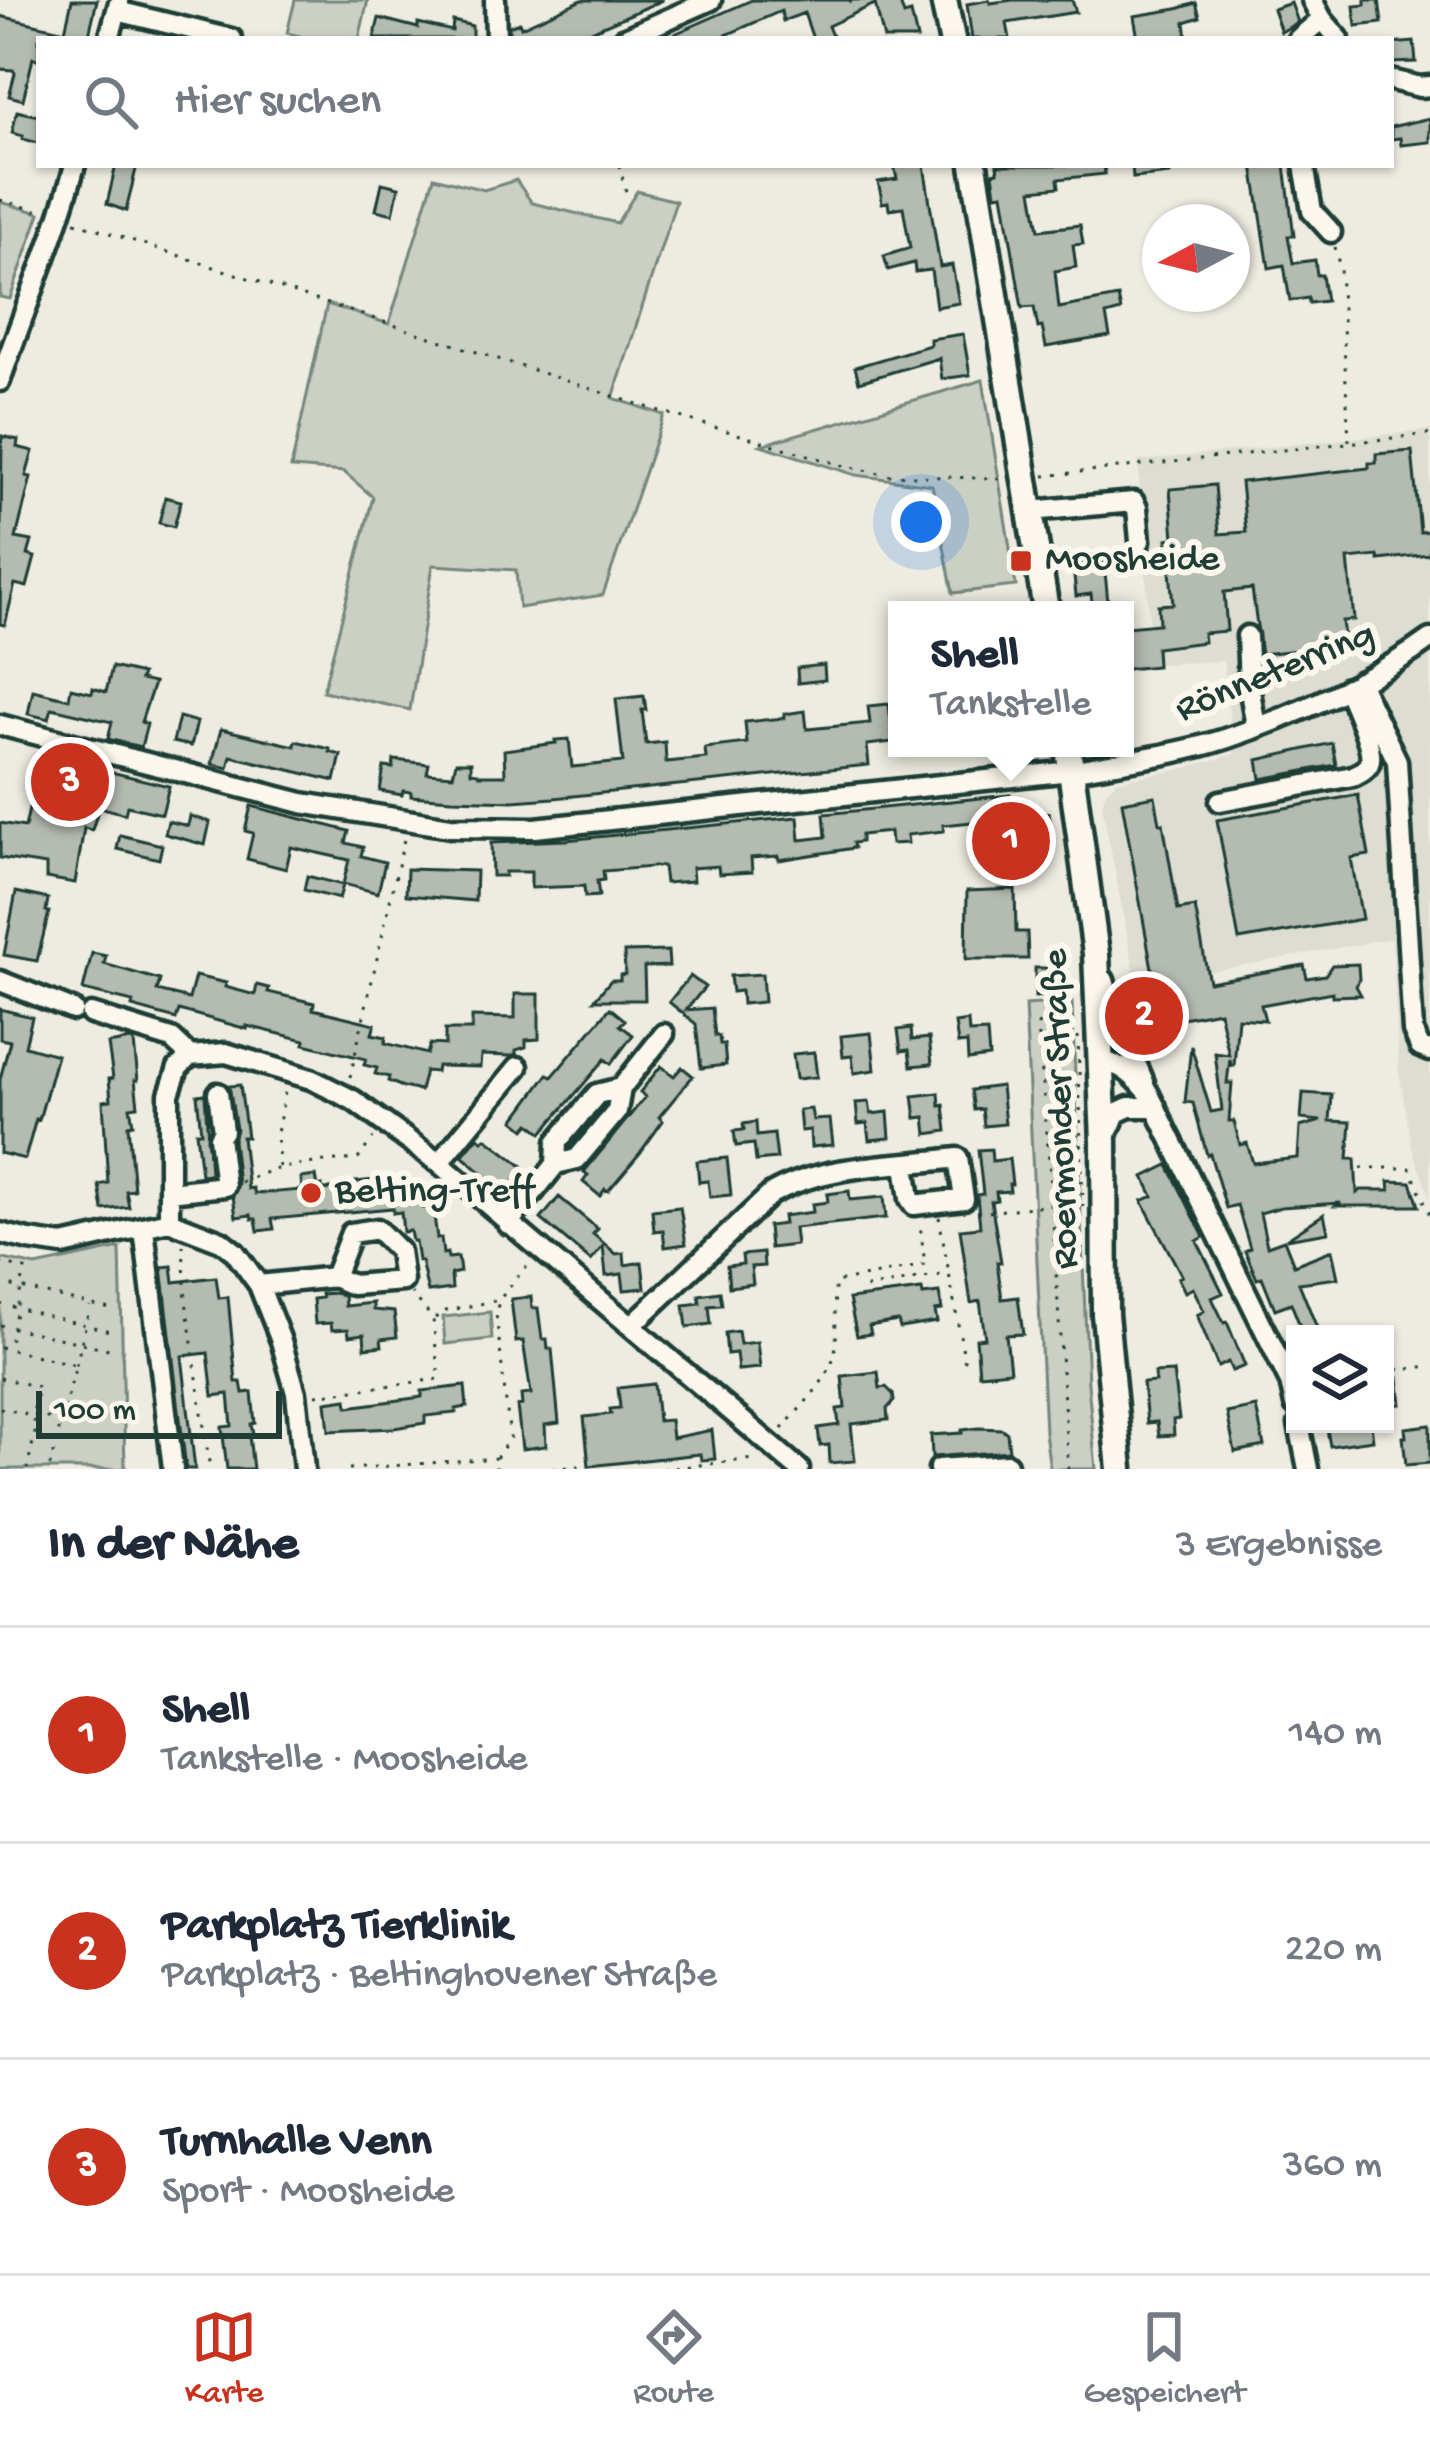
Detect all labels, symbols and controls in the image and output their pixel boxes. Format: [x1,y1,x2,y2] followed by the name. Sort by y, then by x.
[36,36,1394,168] search box
[78,69,144,135] icon: search
[174,76,381,129] text: Hier suchen
[1142,204,1250,312] north arrow
[891,492,951,552] your location
[1045,538,1220,584] place label: Moosheide
[1008,548,1034,574] marker: Moosheide
[888,601,1134,757] popup
[1170,613,1382,735] street label: Rönneterring
[931,630,1019,683] text: Shell
[931,683,1091,729] text: Tankstelle
[31,737,109,827] pin: 3
[972,796,1050,886] pin: 1
[1034,947,1092,1270] street label: Roermonder Straße
[1105,971,1183,1061] pin: 2
[334,1170,537,1216] place label: Belting-Treff
[298,1180,324,1206] marker: Belting-Treff
[1286,1325,1394,1433] map controls
[1286,1325,1394,1433] button: layers
[36,1385,282,1438] scale bar
[54,1393,136,1431] text: 100 m
[48,1517,298,1577] text: In der Nähe
[1176,1524,1382,1570] text: 3 Ergebnisse
[162,1685,250,1738] text: Shell
[79,1712,95,1758] text: 1
[1289,1712,1382,1758] text: 140 m
[162,1738,527,1784] text: Tankstelle · Moosheide
[162,1901,511,1954] text: Parkplatz Tierklinik
[77,1928,97,1974] text: 2
[1285,1928,1382,1974] text: 220 m
[162,1954,717,2000] text: Parkplatz · Beltinghovener Straße
[162,2117,432,2170] text: Turnhalle Venn
[77,2144,97,2190] text: 3
[1283,2144,1382,2190] text: 360 m
[162,2170,454,2216] text: Sport · Moosheide
[185,2304,264,2414] tab: Karte
[633,2304,714,2414] tab: Route
[1084,2304,1245,2414] tab: Gespeichert

